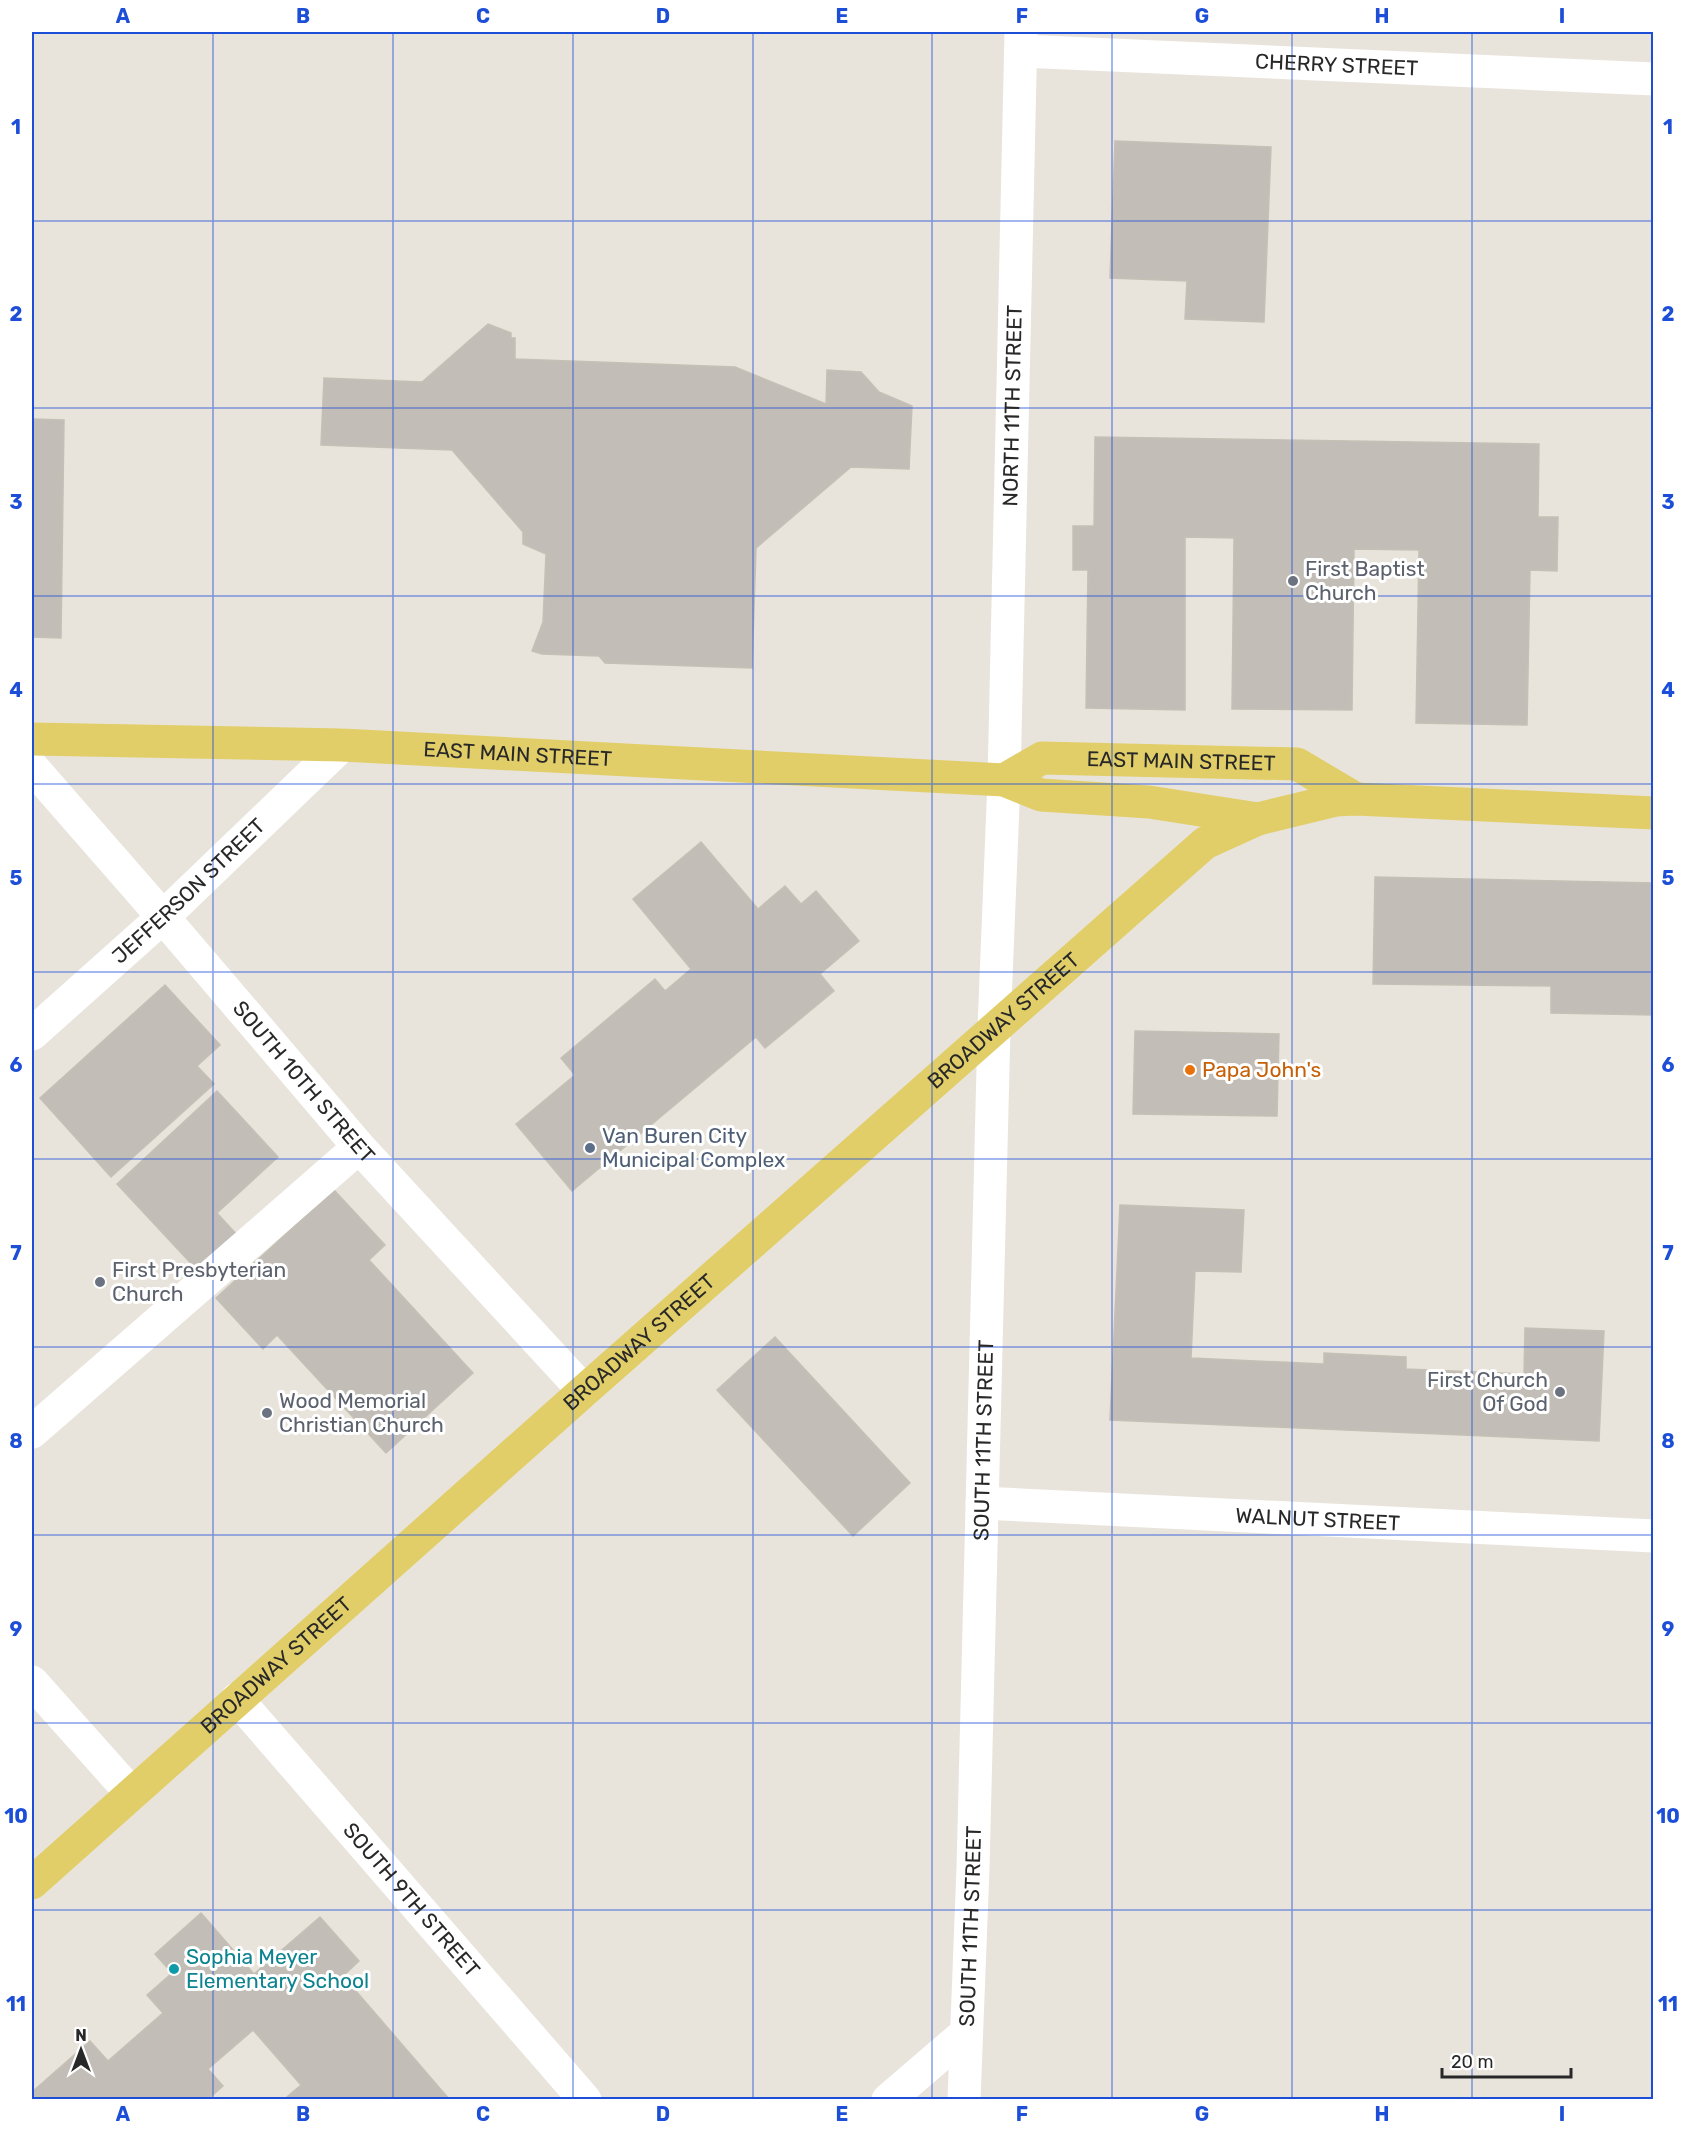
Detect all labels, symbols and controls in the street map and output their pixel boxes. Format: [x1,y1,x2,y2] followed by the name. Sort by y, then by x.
[116,4,131,28] text: A
[296,4,310,28] text: B
[476,4,490,28] text: C
[656,4,670,28] text: D
[836,4,848,28] text: E
[1016,4,1028,28] text: F
[1195,4,1209,28] text: G
[1375,4,1389,28] text: H
[1559,4,1565,28] text: I
[1255,48,1419,81] street label: CHERRY STREET
[11,115,21,139] text: 1
[1663,115,1673,139] text: 1
[10,302,23,326] text: 2
[1662,302,1675,326] text: 2
[997,305,1027,507] street label: NORTH 11TH STREET
[9,490,23,514] text: 3
[1661,490,1675,514] text: 3
[1305,556,1425,605] place label: First Baptist Church
[1286,574,1300,588] marker: First Baptist Church
[9,678,23,702] text: 4
[1661,678,1675,702] text: 4
[423,736,613,771] street label: EAST MAIN STREET
[1086,746,1276,775] street label: EAST MAIN STREET
[107,813,270,969] street label: JEFFERSON STREET
[10,866,23,890] text: 5
[1662,866,1675,890] text: 5
[922,947,1084,1094] street label: BROADWAY STREET
[228,995,380,1168] street label: SOUTH 10TH STREET
[9,1053,23,1077] text: 6
[1661,1053,1675,1077] text: 6
[1202,1057,1321,1082] place label: Papa John's
[1183,1063,1197,1077] marker: Papa John's
[602,1123,785,1172] place label: Van Buren City Municipal Complex
[583,1141,597,1155] marker: Van Buren City Municipal Complex
[10,1241,22,1265] text: 7
[1662,1241,1674,1265] text: 7
[112,1257,286,1306] place label: First Presbyterian Church
[558,1269,720,1415] street label: BROADWAY STREET
[93,1275,107,1289] marker: First Presbyterian Church
[968,1339,998,1541] street label: SOUTH 11TH STREET
[1427,1367,1548,1416] place label: First Church Of God
[1553,1385,1567,1399] marker: First Church Of God
[279,1388,444,1437] place label: Wood Memorial Christian Church
[260,1406,274,1420] marker: Wood Memorial Christian Church
[9,1429,23,1453] text: 8
[1661,1429,1675,1453] text: 8
[1235,1502,1401,1536] street label: WALNUT STREET
[195,1591,356,1739] street label: BROADWAY STREET
[10,1617,23,1641] text: 9
[1662,1617,1675,1641] text: 9
[4,1804,28,1828] text: 10
[1656,1804,1680,1828] text: 10
[338,1818,485,1982] street label: SOUTH 9TH STREET
[954,1825,986,2027] street label: SOUTH 11TH STREET
[186,1944,369,1993] place label: Sophia Meyer Elementary School
[167,1962,181,1976] marker: Sophia Meyer Elementary School
[6,1992,26,2016] text: 11
[1658,1992,1678,2016] text: 11
[51,2020,111,2080] north arrow
[75,2026,87,2045] text: N
[1442,2041,1571,2079] scale bar
[1451,2051,1493,2073] text: 20 m
[116,2102,131,2126] text: A
[296,2102,310,2126] text: B
[476,2102,490,2126] text: C
[656,2102,670,2126] text: D
[836,2102,848,2126] text: E
[1016,2102,1028,2126] text: F
[1195,2102,1209,2126] text: G
[1375,2102,1389,2126] text: H
[1559,2102,1565,2126] text: I

